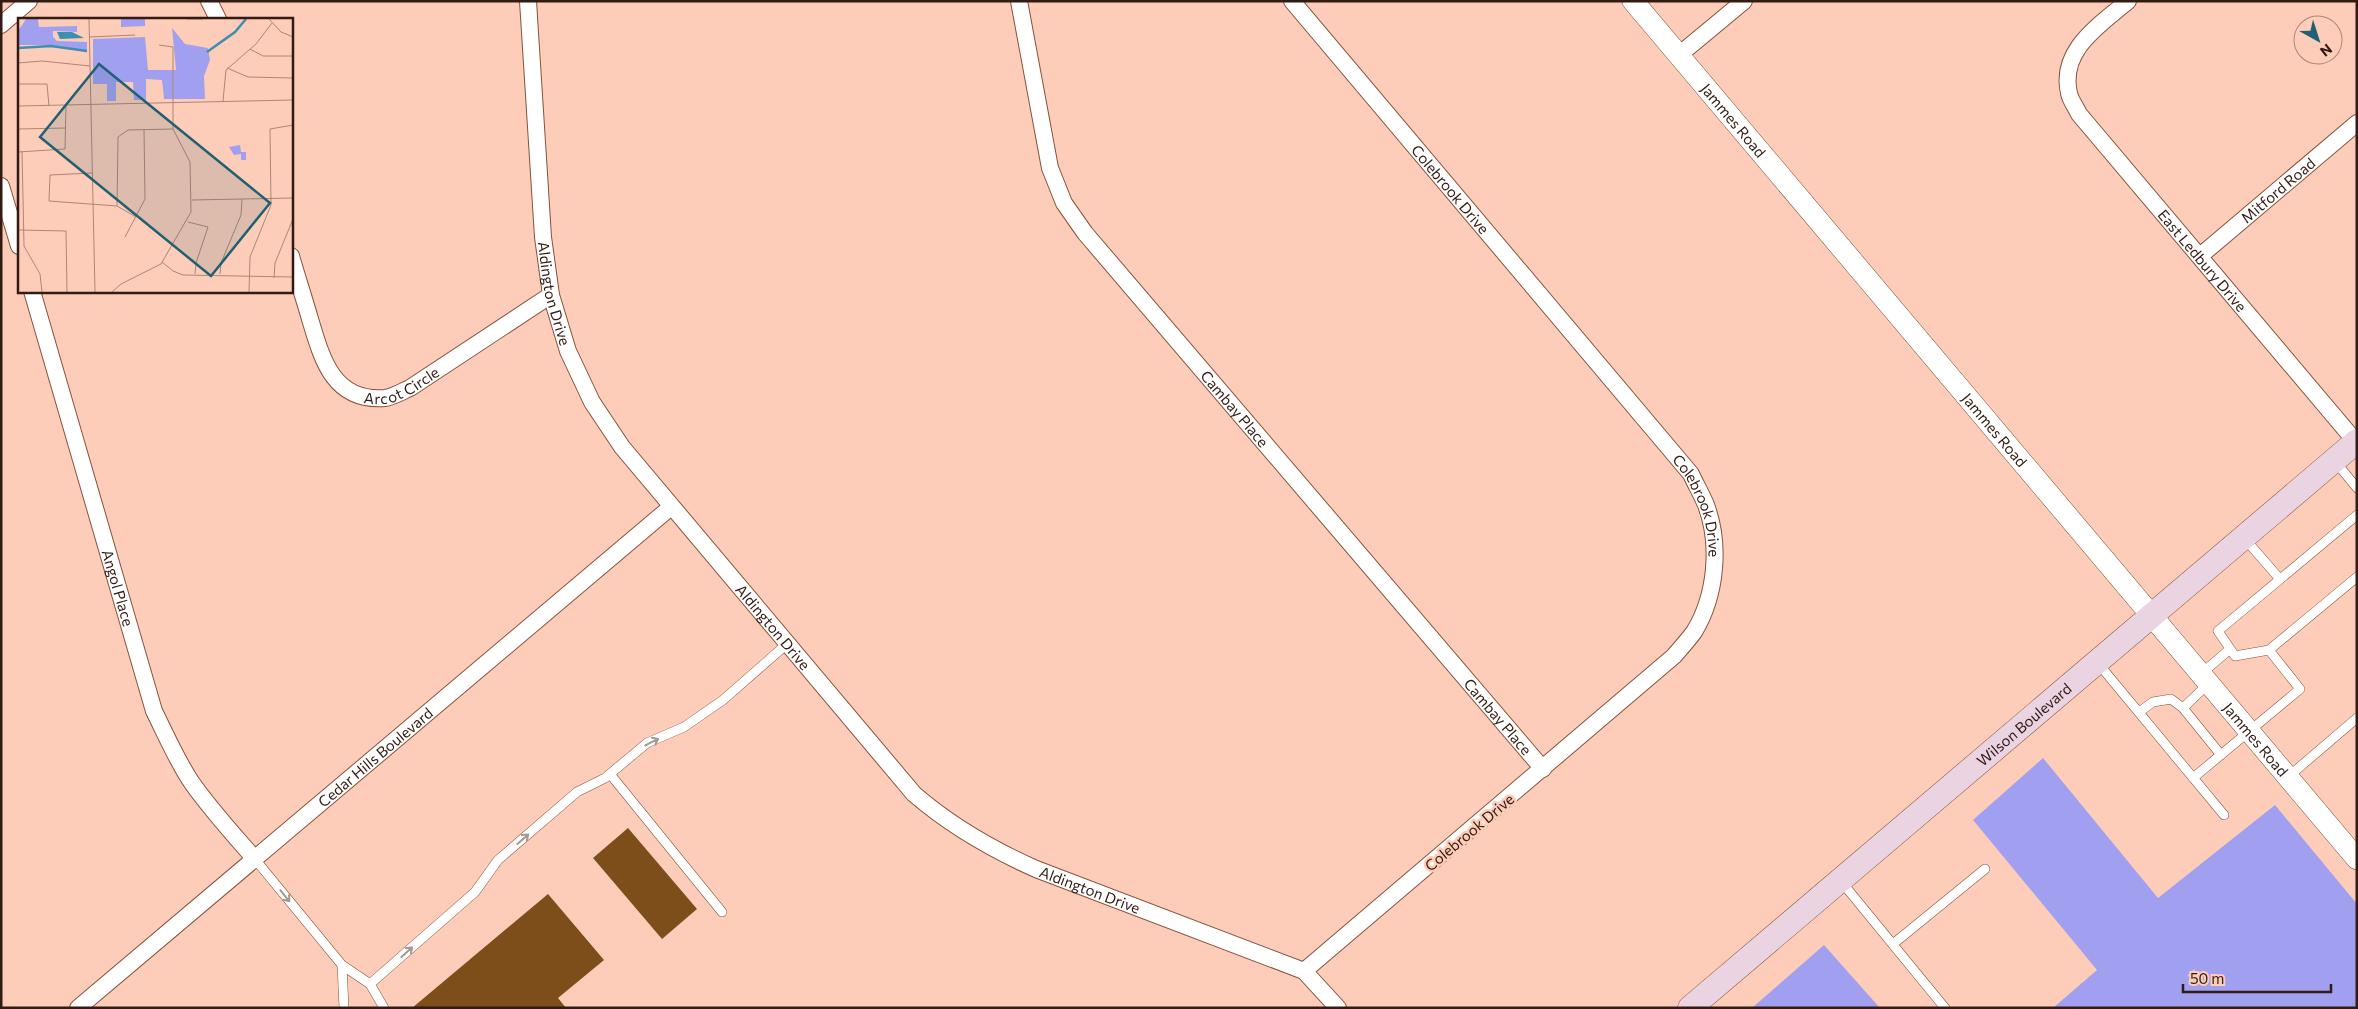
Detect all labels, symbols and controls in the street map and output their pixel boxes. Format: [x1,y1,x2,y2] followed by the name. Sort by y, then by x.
[2293,15,2343,65] north arrow
[18,18,292,292] inset map
[2317,41,2336,60] text: N
[1697,80,1770,161] street label: Jammes Road
[1408,141,1493,237] street label: Colebrook Drive
[2237,154,2318,226] street label: Mitford Road
[2154,206,2251,315] street label: East Ledbury Drive
[535,240,575,348] street label: Aldington Drive
[363,363,442,407] street label: Arcot Circle
[1197,367,1273,450] street label: Cambay Place
[1959,389,2031,470] street label: Jammes Road
[1669,450,1724,557] street label: Colebrook Drive
[99,547,138,628] street label: Angol Place
[732,580,814,673] street label: Aldington Drive
[1460,674,1536,758] street label: Cambay Place
[1973,679,2075,770] street label: Wilson Boulevard
[2220,699,2292,780] street label: Jammes Road
[314,703,436,810] street label: Cedar Hills Boulevard
[644,737,659,746] one-way arrow
[1421,789,1517,874] street label: Colebrook Drive
[516,833,529,845] one-way arrow
[1037,862,1143,917] street label: Aldington Drive
[280,889,291,902] one-way arrow
[400,946,413,958] one-way arrow
[2183,962,2330,994] scale bar
[2190,969,2224,987] text: 50 m

